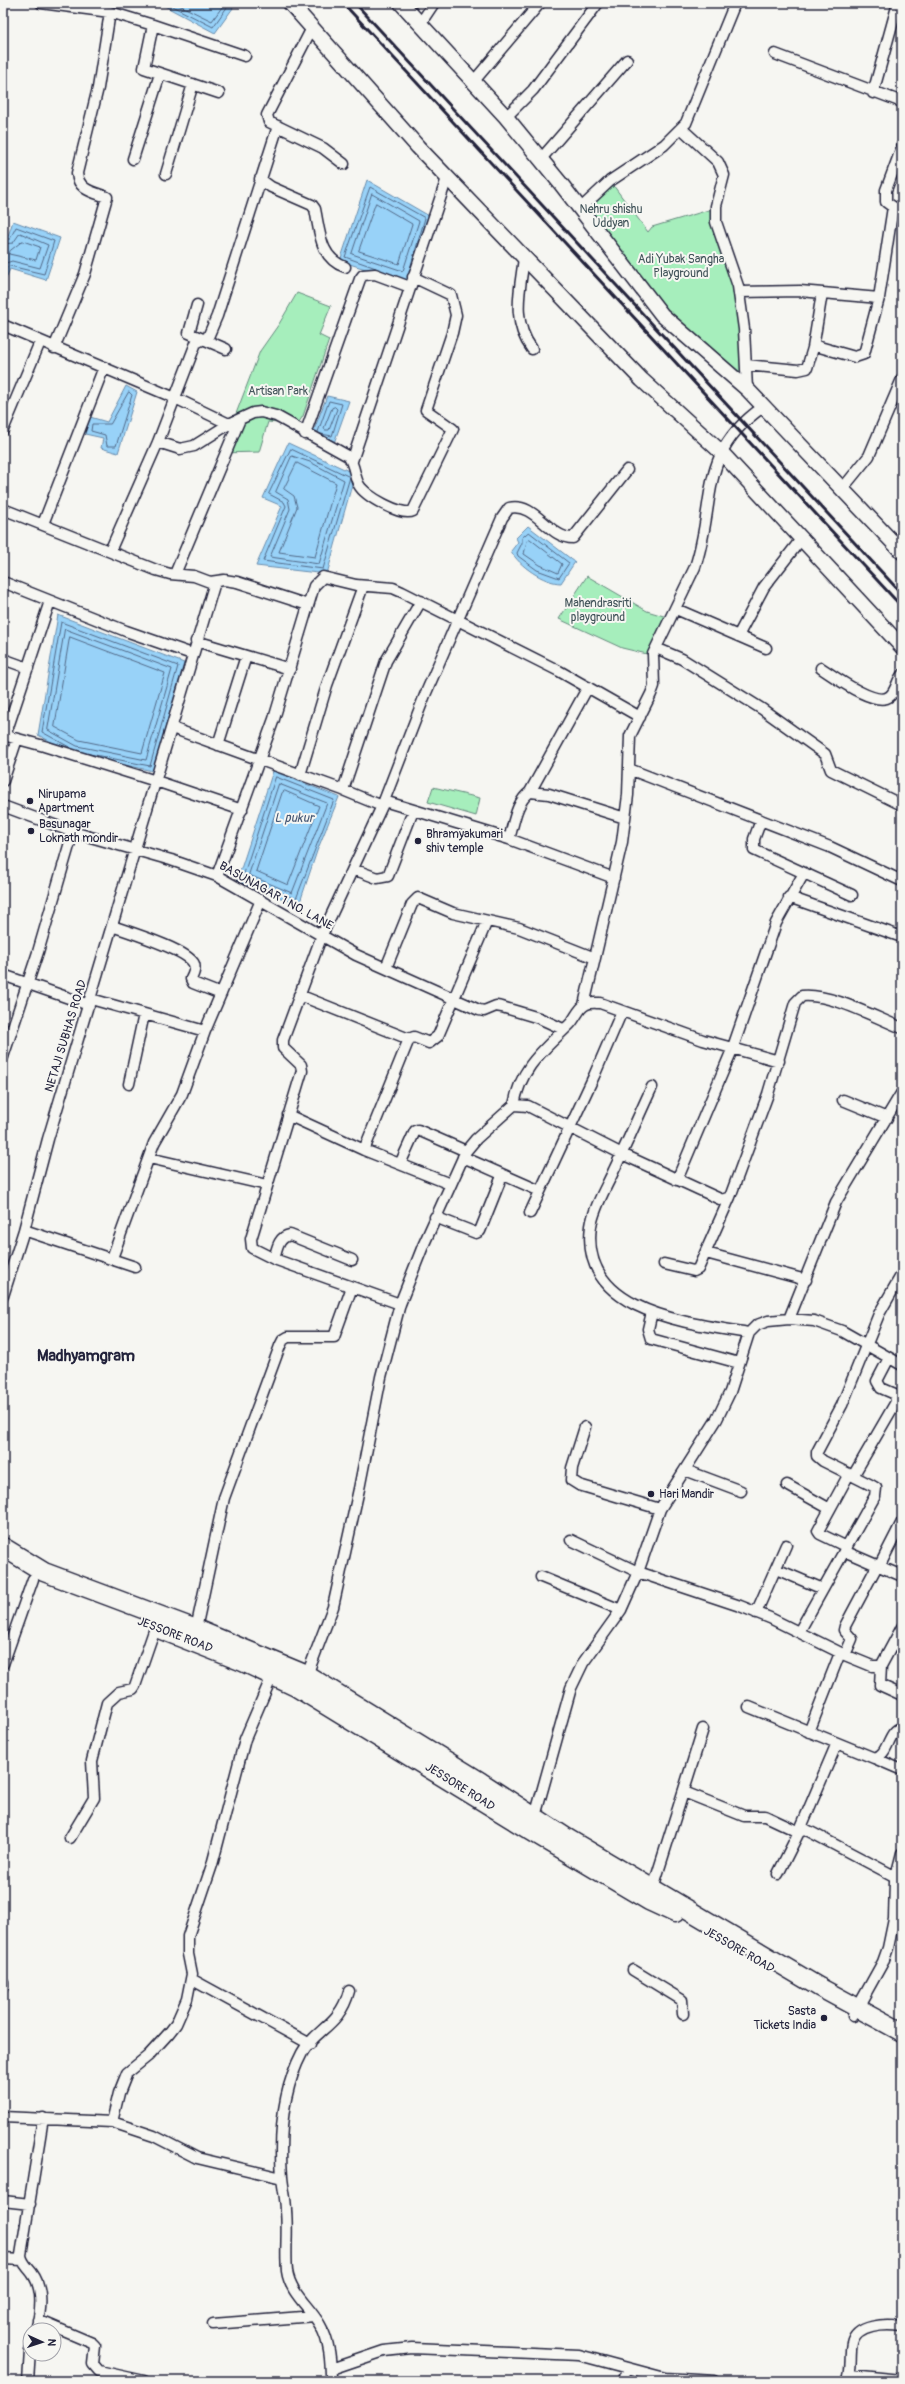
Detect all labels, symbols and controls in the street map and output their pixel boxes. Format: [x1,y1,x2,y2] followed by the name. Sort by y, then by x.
[580,202,642,231] park label: Nehru shishu Uddyan
[638,252,725,281] park label: Adi Yubak Sangha Playground
[248,384,308,399] park label: Artisan Park
[565,596,631,625] park label: Mahendrasriti playground
[38,787,94,816] place label: Nirupama Apartment
[25,796,35,806] marker: Nirupama Apartment
[274,810,316,826] water label: L pukur
[39,817,119,846] place label: Basunagar Loknath mondir
[26,826,36,836] marker: Basunagar Loknath mondir
[426,827,503,856] place label: Bhramyakumari shiv temple
[413,836,423,846] marker: Bhramyakumari shiv temple
[216,858,336,934] street label: BASUNAGAR 1 NO. LANE
[42,978,90,1094] street label: NETAJI SUBHAS ROAD
[37,1346,135,1366] district label: Madhyamgram
[659,1487,715,1502] place label: Hari Mandir
[646,1489,656,1499] marker: Hari Mandir
[135,1614,215,1656] street label: JESSORE ROAD
[422,1760,498,1815] street label: JESSORE ROAD
[701,1924,777,1977] street label: JESSORE ROAD
[754,2004,816,2033] place label: Sasta Tickets India
[819,2013,829,2023] marker: Sasta Tickets India
[22,2322,62,2362] north arrow
[45,2338,58,2347] text: N

